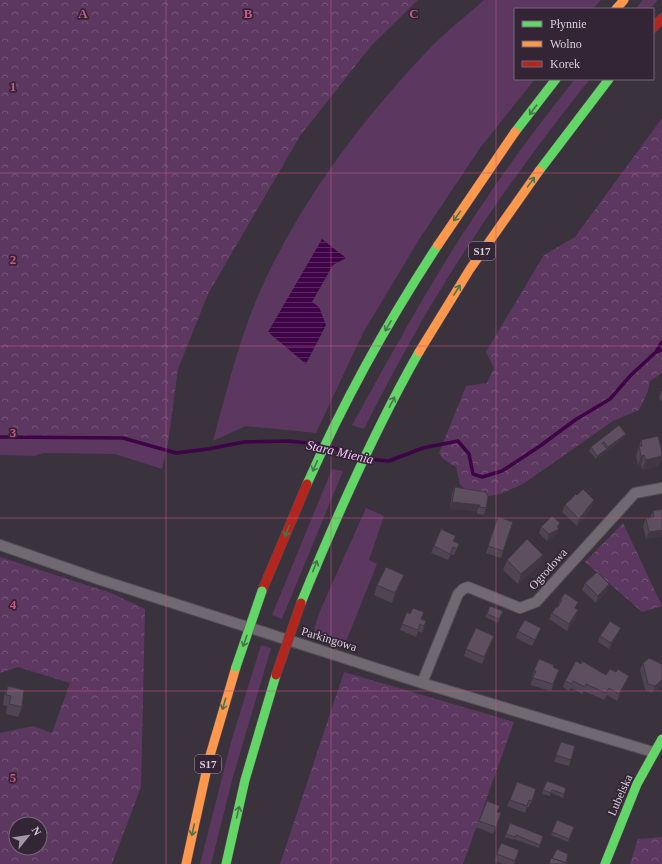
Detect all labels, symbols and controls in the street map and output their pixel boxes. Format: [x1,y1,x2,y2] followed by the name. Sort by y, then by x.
[78,6,88,21] text: A
[244,6,253,21] text: B
[409,6,419,21] text: C
[514,8,654,80] legend
[550,17,587,31] text: Płynnie
[550,37,582,51] text: Wolno
[550,57,580,71] text: Korek
[10,79,16,94] text: 1
[529,105,537,116] one-way arrow
[527,177,535,188] one-way arrow
[453,210,461,221] one-way arrow
[469,242,495,260] road number: S17
[10,252,16,267] text: 2
[454,284,462,296] one-way arrow
[384,320,392,332] one-way arrow
[388,396,396,408] one-way arrow
[10,425,17,440] text: 3
[305,437,375,467] water label: Stara Mienia
[310,460,318,472] one-way arrow
[282,525,290,537] one-way arrow
[526,545,571,593] street label: Ogrodowa
[312,561,320,573] one-way arrow
[10,597,17,612] text: 4
[300,624,359,654] street label: Parkingowa
[240,635,248,647] one-way arrow
[220,697,227,710] one-way arrow
[195,755,221,773] road number: S17
[10,770,17,785] text: 5
[605,771,636,818] street label: Lubelska
[234,806,242,819] one-way arrow
[8,816,48,856] north arrow
[188,823,196,836] one-way arrow
[29,825,44,837] text: N

